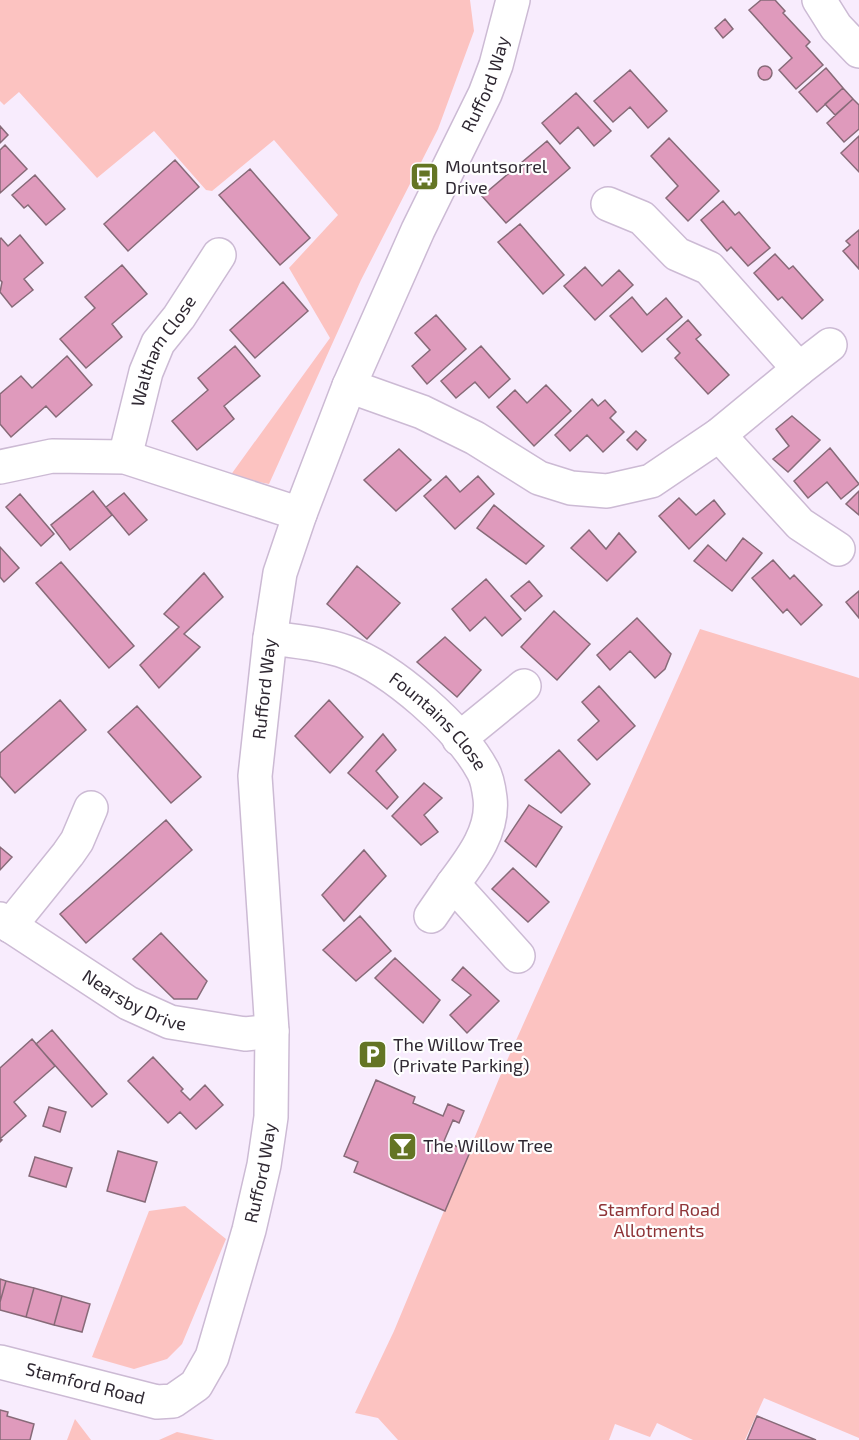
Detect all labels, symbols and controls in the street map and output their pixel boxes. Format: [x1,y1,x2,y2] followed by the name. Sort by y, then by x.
[456,33,513,136] street label: Rufford Way
[445,155,548,198] place label: Mountsorrel Drive
[408,161,440,193] bus stop icon: Mountsorrel Drive
[126,291,200,409] street label: Waltham Close
[247,637,280,741] street label: Rufford Way
[385,667,492,774] street label: Fountains Close
[79,964,188,1034] street label: Nearsby Drive
[393,1033,530,1076] place label: The Willow Tree (Private Parking)
[356,1039,388,1071] parking icon: The Willow Tree (Private Parking)
[239,1121,280,1225] street label: Rufford Way
[386,1130,418,1162] bar icon: The Willow Tree
[423,1134,553,1156] place label: The Willow Tree
[598,1198,720,1241] park label: Stamford Road Allotments
[24,1357,148,1409] street label: Stamford Road

